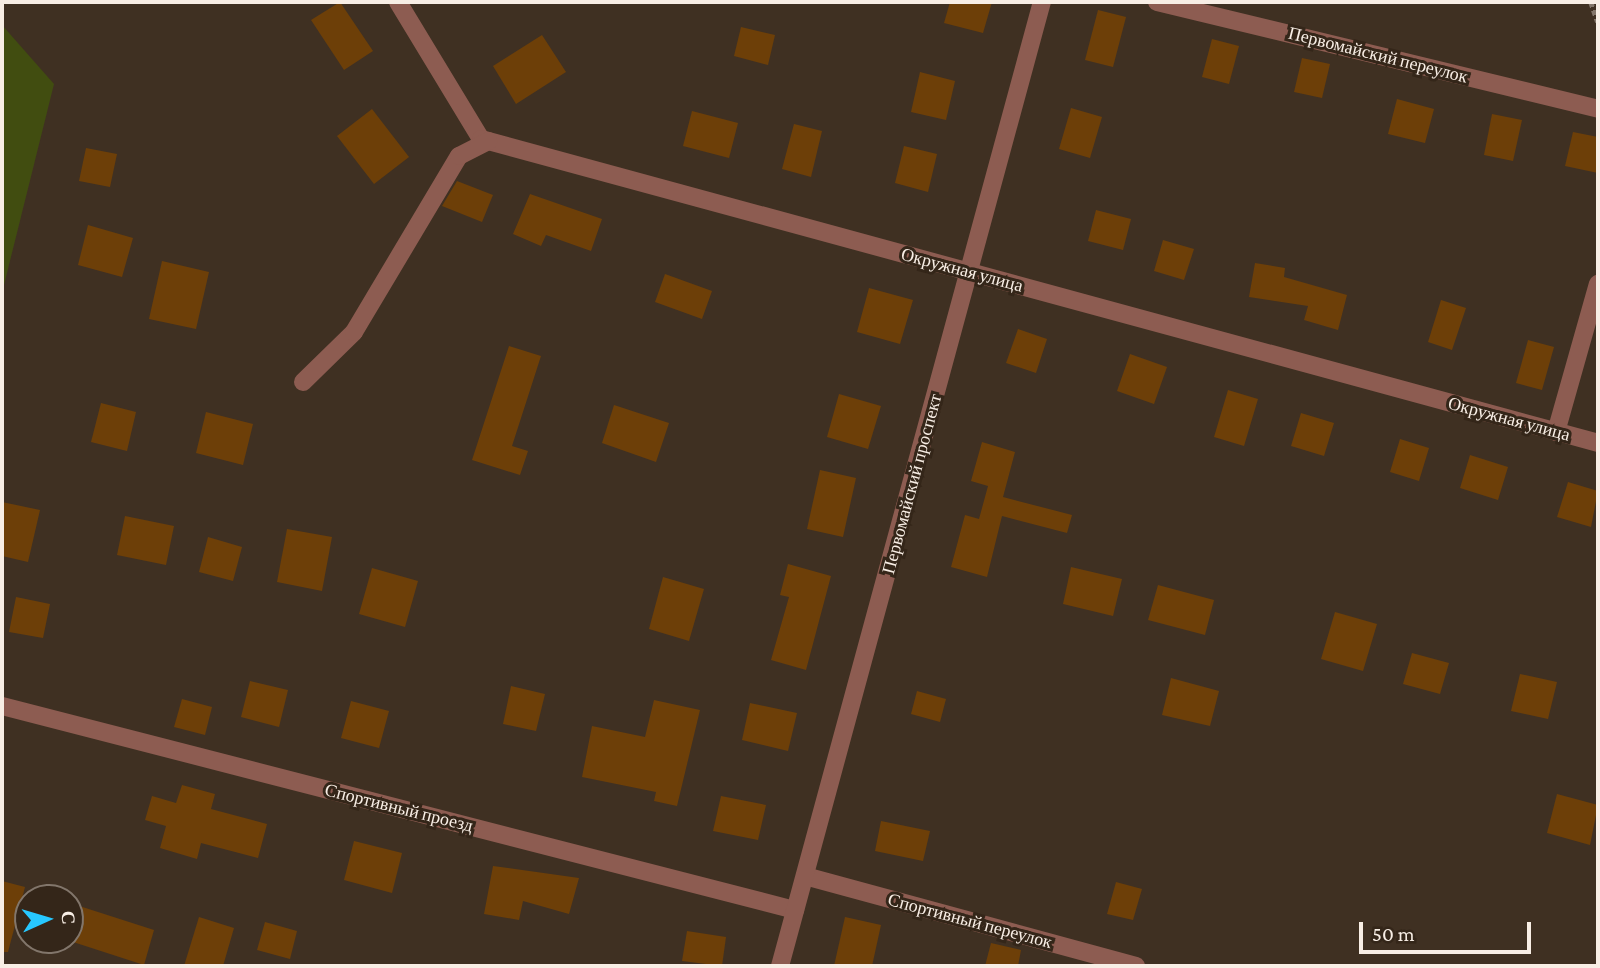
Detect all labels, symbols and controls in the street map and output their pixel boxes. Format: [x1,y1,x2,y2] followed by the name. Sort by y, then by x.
[1286,22,1470,88] street label: Первомайский переулок
[899,243,1025,297] street label: Окружная улица
[878,392,946,576] street label: Первомайский проспект
[1446,392,1572,446] street label: Окружная улица
[323,779,475,837] street label: Спортивный проезд
[14,884,84,954] north arrow
[885,889,1055,953] street label: Спортивный переулок
[1362,908,1534,952] scale bar
[57,910,79,925] text: С
[1372,922,1415,946] text: 50 m

